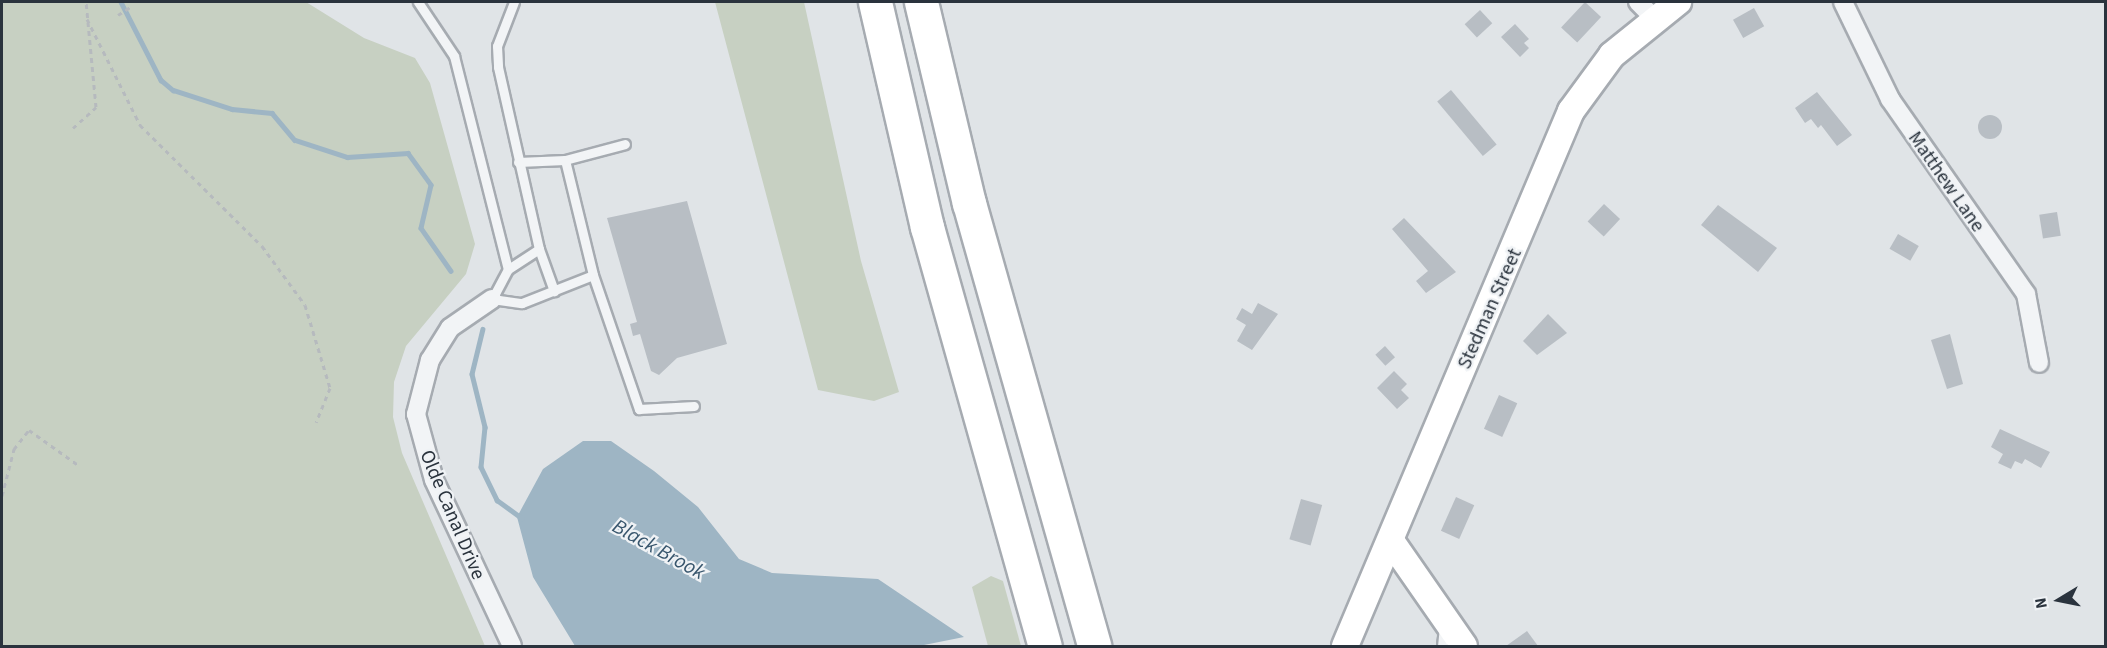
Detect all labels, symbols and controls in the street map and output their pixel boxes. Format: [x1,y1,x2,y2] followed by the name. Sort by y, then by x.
[1902,127,1990,237] street label: Matthew Lane
[1453,245,1527,373] street label: Stedman Street
[414,447,490,583] street label: Olde Canal Drive
[608,513,710,585] water label: Black Brook
[2029,570,2089,630] north arrow
[2030,596,2053,610] text: N

